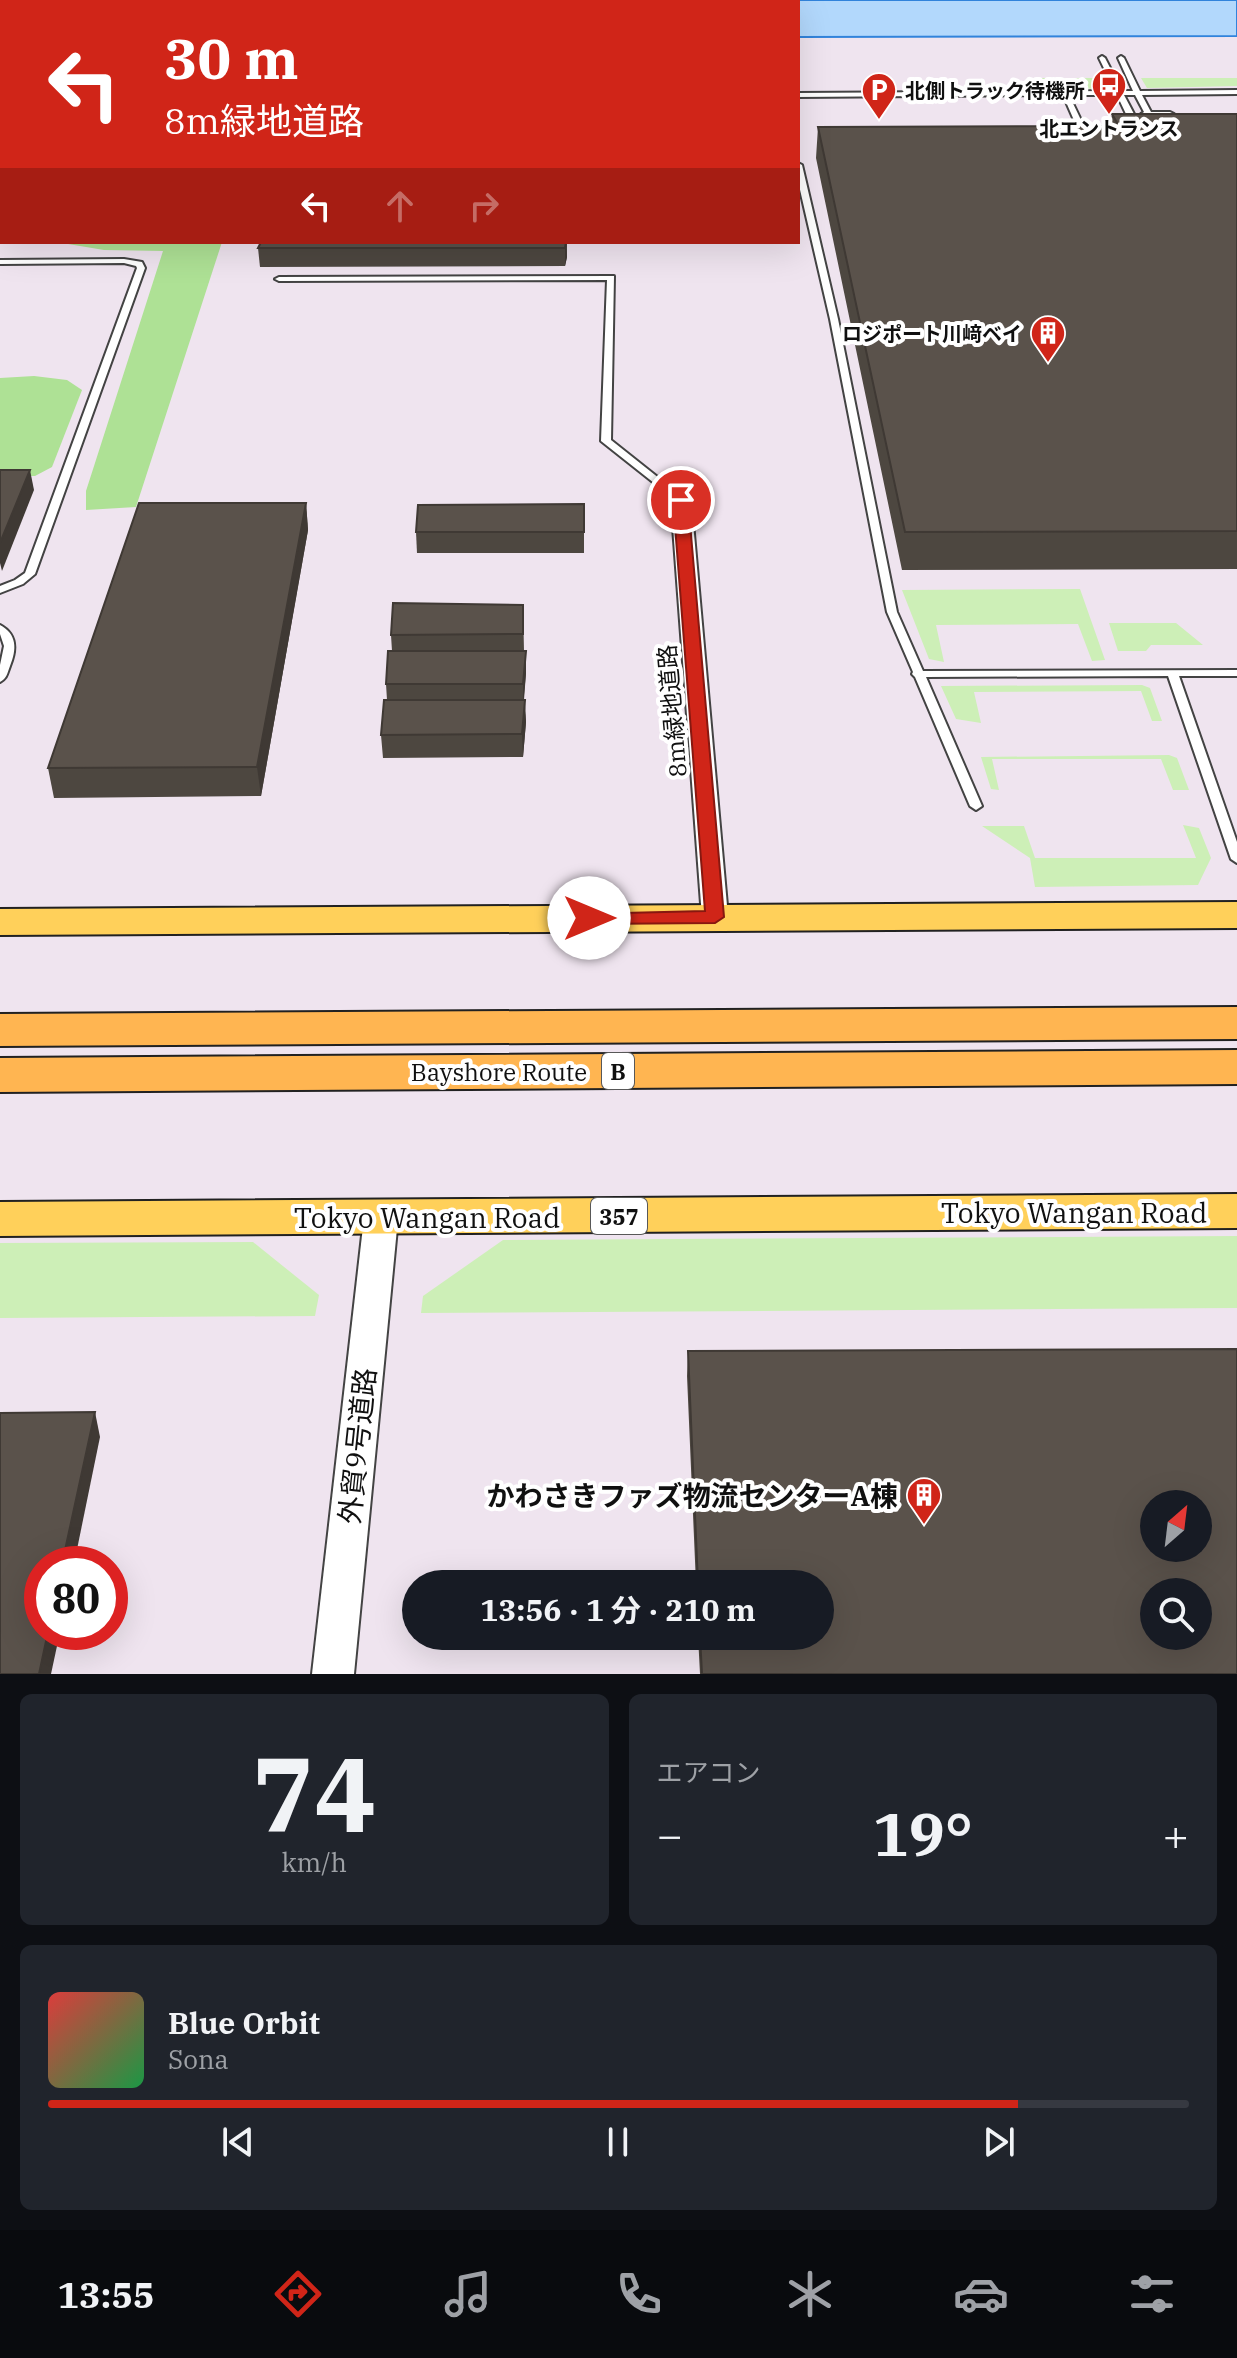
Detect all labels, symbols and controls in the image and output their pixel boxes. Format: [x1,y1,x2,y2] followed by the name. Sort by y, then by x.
[164,22,299,94] text: 30 m
[32,32,136,136] icon: left
[1090,66,1128,116] bus stop icon: 北エントランス
[860,71,898,121] parking icon: 北側トラック待機所
[905,77,1085,104] place label: 北側トラック待機所
[164,97,364,144] text: 8m緑地道路
[1039,115,1179,142] place label: 北エントランス
[294,184,338,228] icon: left
[378,184,422,228] icon: ahead
[462,184,506,228] icon: right
[1029,314,1067,364] building icon: ロジポート川﨑ベイ
[842,320,1022,347] place label: ロジポート川﨑ベイ
[647,466,715,534] pin
[659,478,703,522] icon: arrive
[650,643,694,779] street label: 8m緑地道路
[547,876,631,960] position arrow
[602,1053,634,1089] road number: B
[411,1056,587,1088] street label: Bayshore Route
[941,1194,1207,1231] street label: Tokyo Wangan Road
[591,1198,647,1234] road number: 357
[294,1199,560,1236] street label: Tokyo Wangan Road
[330,1366,384,1526] street label: 外貿9号道路
[905,1476,943,1526] building icon: かわさきファズ物流センターA棟
[486,1477,898,1514] place label: かわさきファズ物流センターA棟
[1140,1490,1212,1562] north arrow
[1140,1490,1212,1650] map controls
[24,1546,128,1650] speed limit sign: 80
[1140,1578,1212,1650] button: search
[480,1590,756,1629] text: 13:56 · 1 分 · 210 m
[252,1725,377,1861] text: 74
[657,1755,761,1789] text: エアコン
[873,1794,973,1873] text: 19°
[657,1806,683,1863] text: −
[1163,1806,1189,1863] text: +
[281,1845,347,1879] text: km/h
[168,2003,320,2042] text: Blue Orbit
[168,2042,229,2076] text: Sona
[216,2120,260,2164] icon: previous
[596,2120,640,2164] icon: pause
[977,2120,1021,2164] icon: next
[270,2266,326,2322] icon: directions
[440,2266,496,2322] icon: music
[611,2266,667,2322] icon: phone
[782,2266,838,2322] icon: climate
[953,2266,1009,2322] icon: car
[1124,2266,1180,2322] icon: filters
[57,2271,155,2318] text: 13:55

